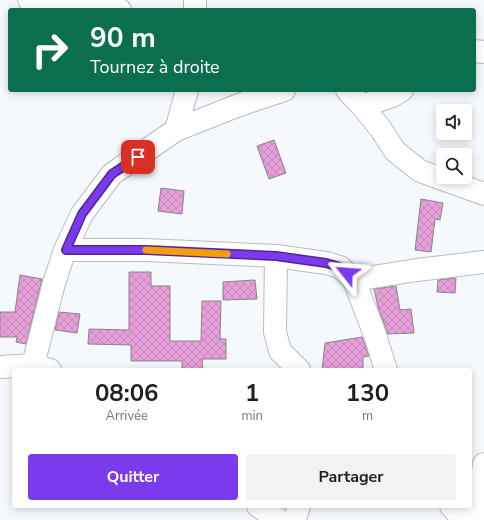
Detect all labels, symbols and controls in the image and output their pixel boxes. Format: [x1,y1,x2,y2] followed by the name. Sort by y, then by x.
[90,19,156,57] text: 90 m
[24,24,76,76] icon: right
[90,55,220,79] text: Tournez à droite
[436,104,472,184] map controls
[436,104,472,140] button: sound
[121,140,155,174] pin
[127,146,149,168] icon: arrive
[436,148,472,184] button: search
[326,252,368,294] position arrow
[95,377,158,409] text: 08:06
[245,377,259,409] text: 1
[346,377,389,409] text: 130
[106,407,148,425] text: Arrivée
[241,407,263,425] text: min
[362,407,373,425] text: m
[28,454,238,500] button: Quitter
[246,454,456,500] button: Partager

